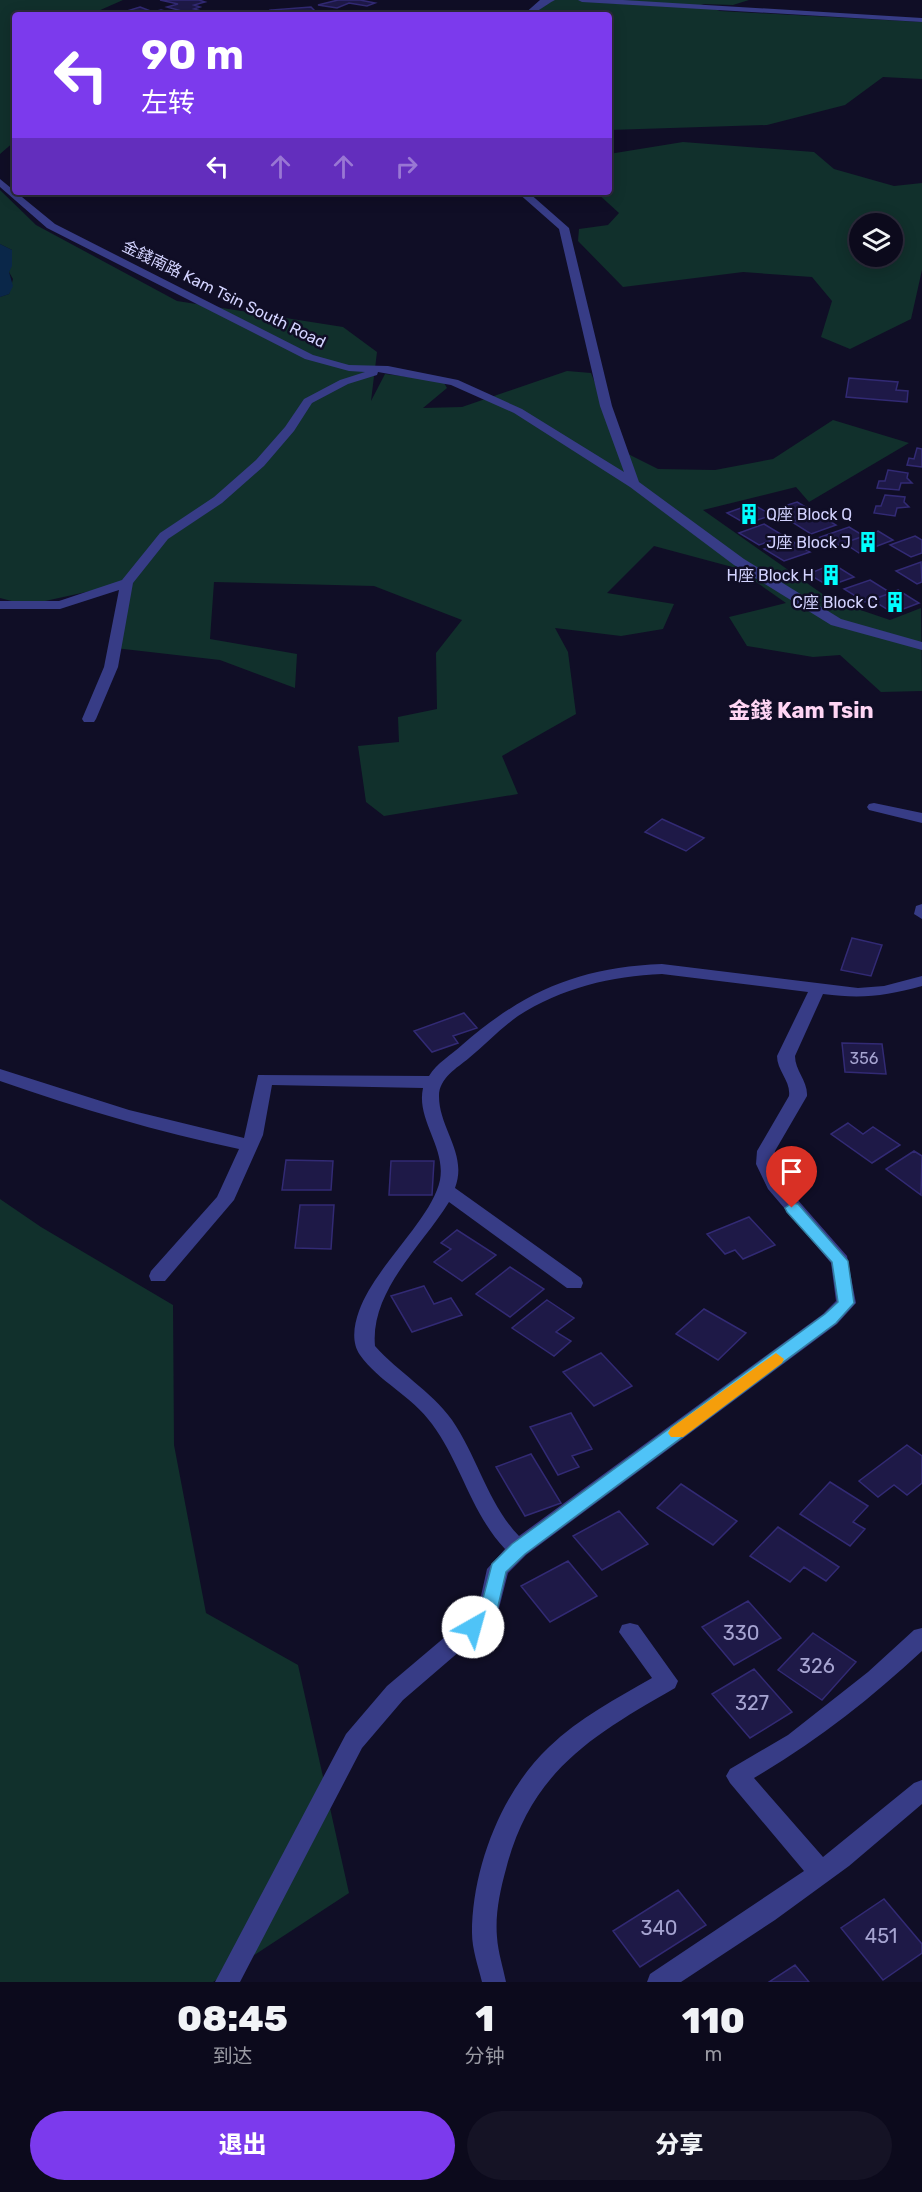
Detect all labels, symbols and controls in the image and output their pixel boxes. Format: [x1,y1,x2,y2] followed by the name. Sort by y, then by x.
[141,30,244,80] text: 90 m
[42,36,120,114] icon: left
[141,87,195,119] text: 左转
[201,150,234,183] icon: left
[264,150,297,183] icon: ahead
[327,150,360,183] icon: ahead
[390,150,423,183] icon: right
[849,213,903,267] map controls
[849,213,903,267] button: layers
[119,236,329,352] street label: 金錢南路 Kam Tsin South Road
[737,502,761,526] building icon: Q座 Block Q
[766,505,852,524] place label: Q座 Block Q
[856,530,880,554] building icon: J座 Block J
[766,533,851,552] place label: J座 Block J
[819,563,843,587] building icon: H座 Block H
[727,566,814,585] place label: H座 Block H
[883,590,907,614] building icon: C座 Block C
[792,593,878,612] place label: C座 Block C
[728,697,874,724] district label: 金錢 Kam Tsin
[850,1049,879,1068] house number: 356
[766,1146,817,1208] pin
[775,1155,808,1188] icon: arrive
[441,1595,505,1659] position arrow
[723,1621,759,1645] house number: 330
[799,1654,835,1678] house number: 326
[735,1691,769,1715] house number: 327
[640,1916,678,1940] house number: 340
[865,1924,897,1948] house number: 451
[177,1997,288,2040] text: 08:45
[475,1997,494,2040] text: 1
[682,1999,745,2042] text: 110
[704,2042,722,2066] text: m
[212,2044,252,2068] text: 到达
[465,2044,505,2068] text: 分钟
[30,2111,455,2180] button: 退出
[467,2111,892,2180] button: 分享

